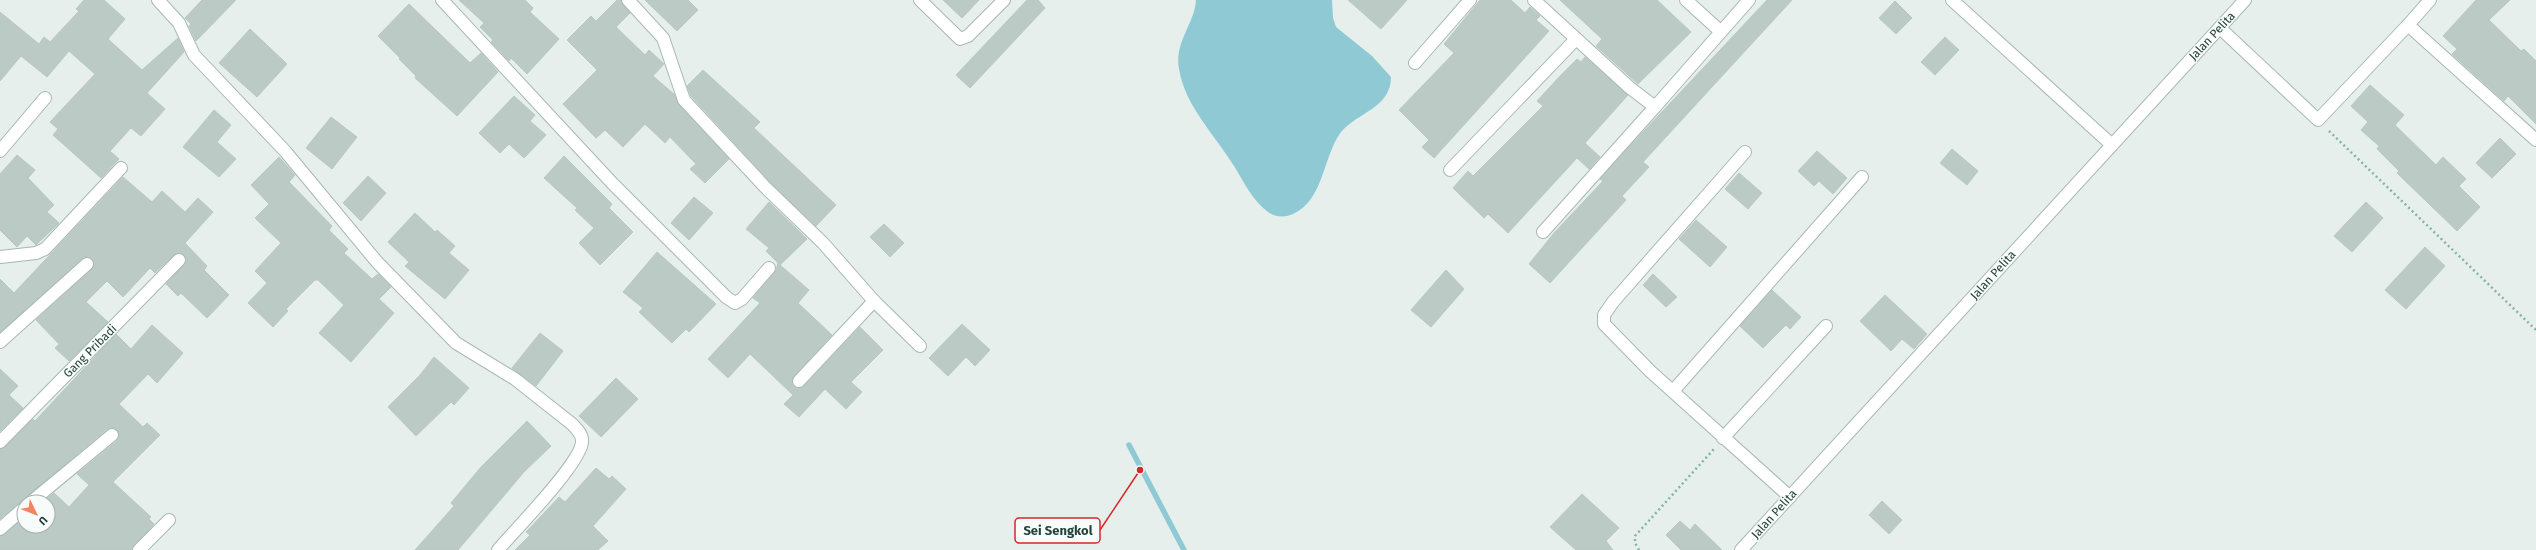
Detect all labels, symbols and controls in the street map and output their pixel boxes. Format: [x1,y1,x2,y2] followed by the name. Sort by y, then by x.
[2186,9,2238,63] street label: Jalan Pelita
[1967,248,2019,302] street label: Jalan Pelita
[61,322,119,380] street label: Gang Pribadi
[1748,487,1800,541] street label: Jalan Pelita
[16,494,56,534] north arrow
[36,513,50,528] text: U
[1015,518,1100,543] callout: Sei Sengkol
[1023,523,1093,538] text: Sei Sengkol

